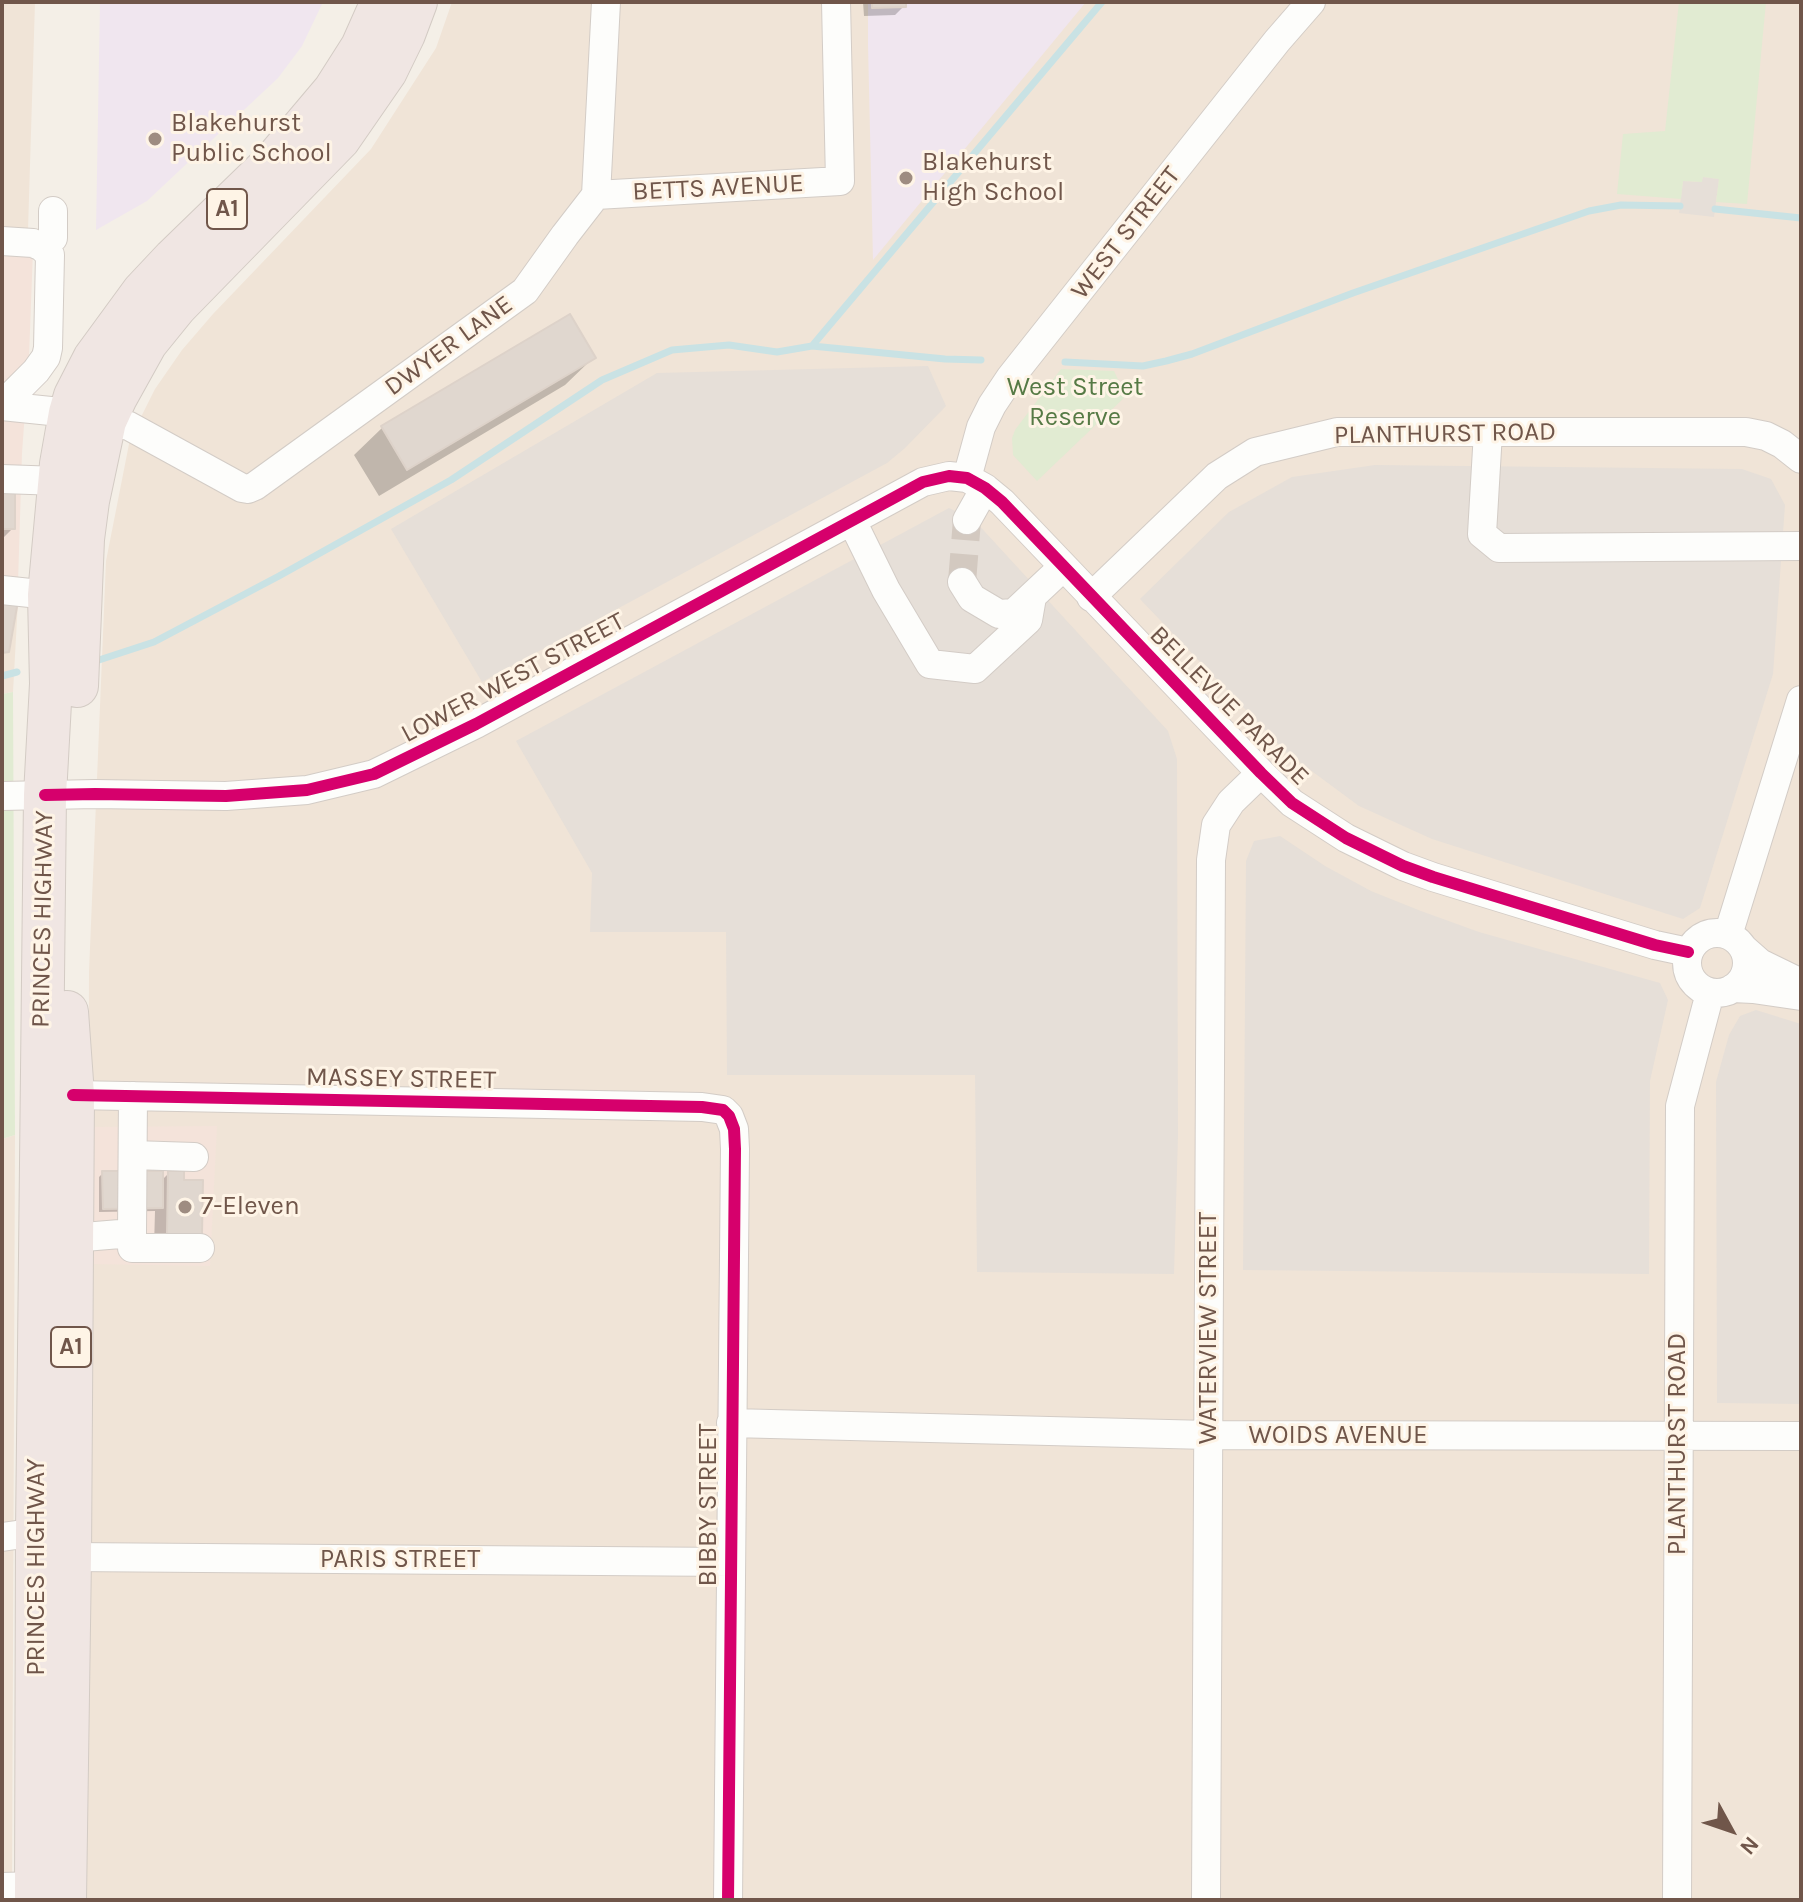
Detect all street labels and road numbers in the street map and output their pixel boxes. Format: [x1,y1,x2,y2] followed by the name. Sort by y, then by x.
[1065,160,1187,306] street label: WEST STREET
[632,168,804,208] street label: BETTS AVENUE
[207,189,247,229] road number: A1
[379,289,519,403] street label: DWYER LANE
[1334,416,1556,452] street label: PLANTHURST ROAD
[396,606,630,750] street label: LOWER WEST STREET
[1143,620,1315,792] street label: BELLEVUE PARADE
[26,810,60,1028] street label: PRINCES HIGHWAY
[306,1062,496,1096] street label: MASSEY STREET
[1193,1212,1225,1444] street label: WATERVIEW STREET
[51,1327,91,1367] road number: A1
[1662,1333,1694,1555] street label: PLANTHURST ROAD
[1248,1420,1428,1452] street label: WOIDS AVENUE
[693,1423,725,1587] street label: BIBBY STREET
[21,1458,53,1676] street label: PRINCES HIGHWAY
[320,1544,480,1576] street label: PARIS STREET

